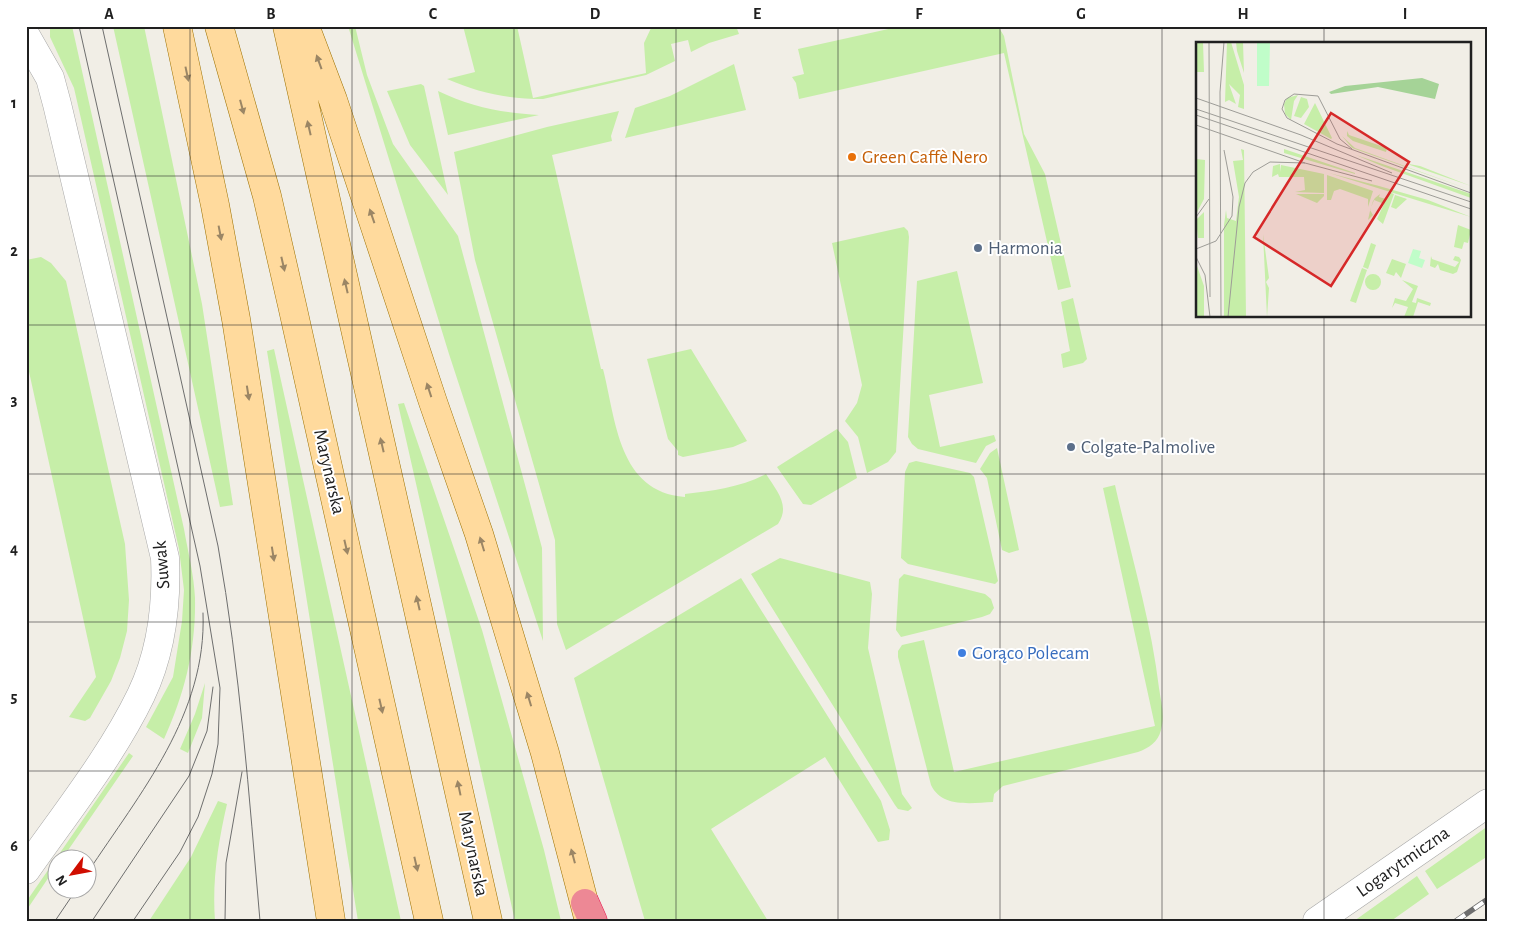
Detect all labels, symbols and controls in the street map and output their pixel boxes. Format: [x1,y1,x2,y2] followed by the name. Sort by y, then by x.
[104,6,114,22] text: A
[266,6,276,22] text: B
[429,6,438,22] text: C
[590,6,601,22] text: D
[753,6,761,22] text: E
[915,6,923,22] text: F
[1076,6,1086,22] text: G
[1237,6,1249,22] text: H
[1403,6,1407,22] text: I
[1196,42,1472,318] inset map
[315,54,323,69] one-way arrow
[184,66,192,82] one-way arrow
[11,95,17,111] text: 1
[239,99,247,114] one-way arrow
[305,121,313,136] one-way arrow
[862,148,988,167] place label: Green Caffè Nero
[846,151,858,163] marker: Green Caffè Nero
[367,208,375,223] one-way arrow
[217,225,225,241] one-way arrow
[988,239,1063,258] place label: Harmonia
[972,242,984,254] marker: Harmonia
[10,243,18,259] text: 2
[279,257,287,272] one-way arrow
[342,279,350,294] one-way arrow
[424,383,432,398] one-way arrow
[244,386,252,402] one-way arrow
[11,392,18,408] text: 3
[310,428,348,516] street label: Marynarska
[378,437,386,452] one-way arrow
[1081,438,1215,457] place label: Colgate-Palmolive
[1065,441,1077,453] marker: Colgate-Palmolive
[478,536,486,551] one-way arrow
[150,540,174,590] street label: Suwak
[342,540,350,555] one-way arrow
[10,541,18,557] text: 4
[269,546,277,562] one-way arrow
[414,596,422,611] one-way arrow
[972,644,1089,663] place label: Gorąco Polecam
[956,647,968,659] marker: Gorąco Polecam
[11,689,18,705] text: 5
[525,692,533,707] one-way arrow
[377,698,385,713] one-way arrow
[454,779,462,795] one-way arrow
[455,810,491,898] street label: Marynarska
[1353,823,1453,901] street label: Logarytmiczna
[10,838,18,854] text: 6
[568,848,576,863] one-way arrow
[48,850,98,900] north arrow
[412,857,420,872] one-way arrow
[53,873,70,888] text: N

